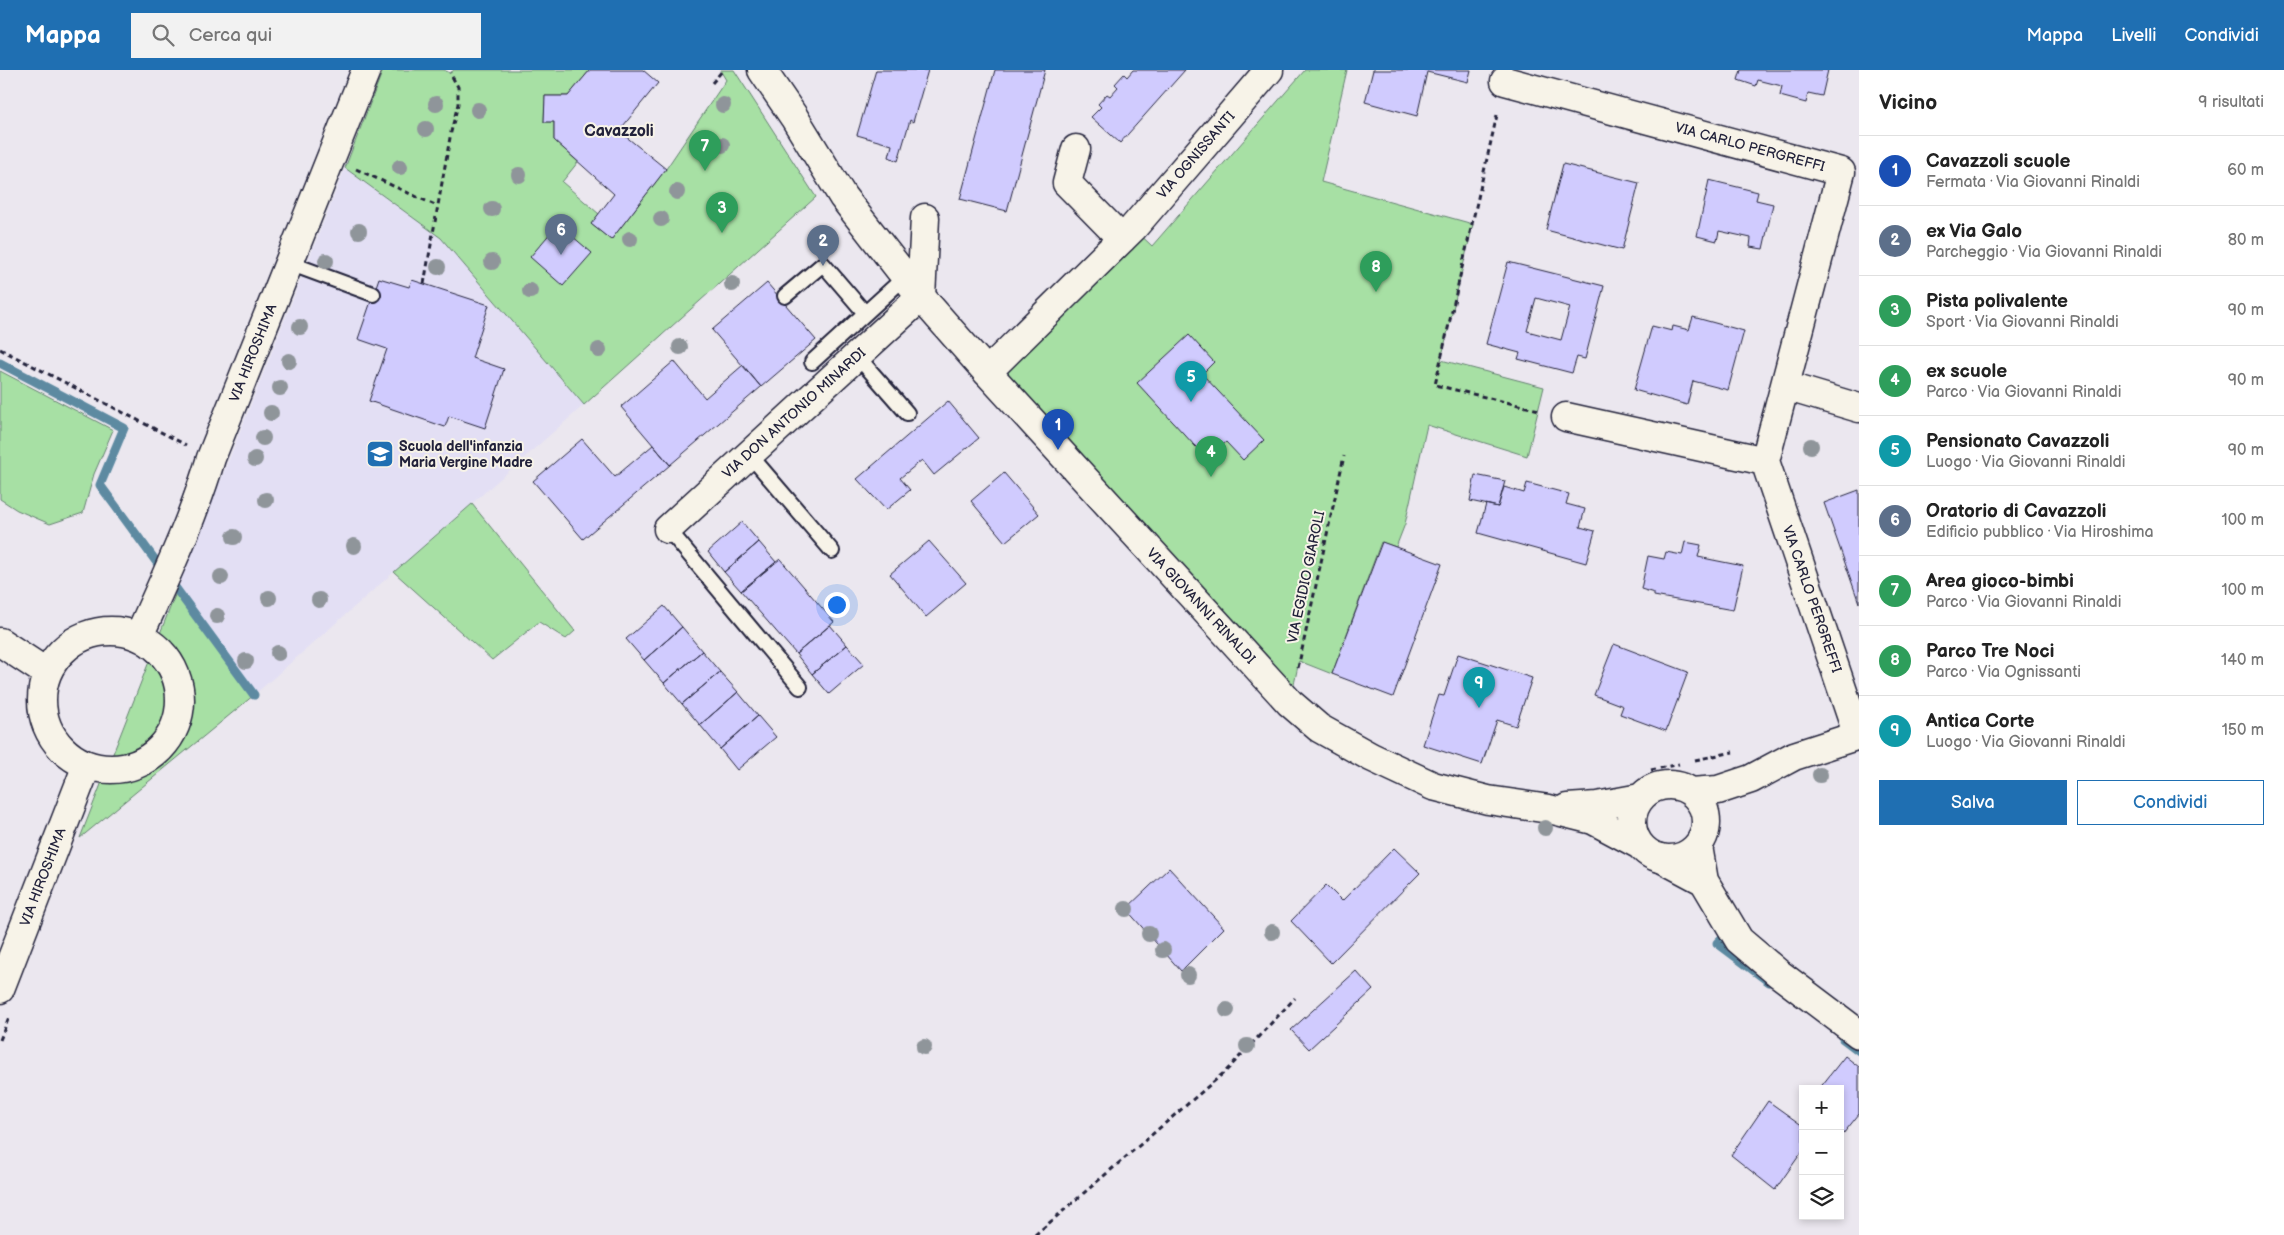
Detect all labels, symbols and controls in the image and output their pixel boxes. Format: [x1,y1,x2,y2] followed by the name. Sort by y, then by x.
[131,13,481,58] search box
[25,21,101,50] text: Mappa
[149,21,177,49] icon: search
[189,24,272,47] text: Cerca qui
[2026,25,2083,46] text: Mappa
[2111,25,2157,46] text: Livelli
[2185,25,2259,46] text: Condividi
[1879,90,1937,115] text: Vicino
[2198,93,2264,112] text: 9 risultati
[1154,108,1238,202] street label: VIA OGNISSANTI
[1673,119,1827,175] street label: VIA CARLO PERGREFFI
[584,122,654,141] district label: Cavazzoli
[689,130,721,171] pin: 7
[1926,150,2071,173] text: Cavazzoli scuole
[1892,161,1898,180] text: 1
[2227,161,2264,180] text: 60 m
[1926,173,2140,192] text: Fermata · Via Giovanni Rinaldi
[706,192,738,233] pin: 3
[545,214,577,255] pin: 6
[1926,220,2022,243] text: ex Via Galo
[807,225,839,266] pin: 2
[1890,231,1900,250] text: 2
[2228,231,2264,250] text: 80 m
[1926,243,2162,262] text: Parcheggio · Via Giovanni Rinaldi
[1360,251,1392,292] pin: 8
[1926,290,2068,313] text: Pista polivalente
[226,301,281,404] street label: VIA HIROSHIMA
[1890,301,1900,320] text: 3
[2228,301,2264,320] text: 90 m
[1926,313,2119,332] text: Sport · Via Giovanni Rinaldi
[719,344,869,482] street label: VIA DON ANTONIO MINARDI
[1926,360,2007,383] text: ex scuole
[1175,361,1207,402] pin: 5
[1890,371,1900,390] text: 4
[2228,371,2264,390] text: 90 m
[1926,383,2121,402] text: Parco · Via Giovanni Rinaldi
[1042,409,1074,450] pin: 1
[1926,430,2109,453] text: Pensionato Cavazzoli
[1195,436,1227,477] pin: 4
[399,438,533,471] place label: Scuola dell'infanzia Maria Vergine Madre
[365,439,395,469] school or university icon: Scuola dell'infanzia Maria Vergine Madre
[1890,441,1900,460] text: 5
[2228,441,2264,460] text: 90 m
[1926,453,2126,472] text: Luogo · Via Giovanni Rinaldi
[1926,500,2106,523] text: Oratorio di Cavazzoli
[1284,509,1328,645] street label: VIA EGIDIO GIAROLI
[1890,511,1900,530] text: 6
[2221,511,2264,530] text: 100 m
[1779,523,1845,675] street label: VIA CARLO PERGREFFI
[1926,523,2154,542] text: Edificio pubblico · Via Hiroshima
[1143,545,1259,667] street label: VIA GIOVANNI RINALDI
[1926,570,2074,593] text: Area gioco-bimbi
[1891,581,1899,600] text: 7
[2221,581,2264,600] text: 100 m
[824,592,850,618] your location
[1926,593,2121,612] text: Parco · Via Giovanni Rinaldi
[1926,640,2054,663] text: Parco Tre Noci
[1890,651,1900,670] text: 8
[2221,651,2264,670] text: 140 m
[1926,663,2081,682] text: Parco · Via Ognissanti
[1463,667,1495,708] pin: 9
[1926,710,2035,733] text: Antica Corte
[1890,721,1900,740] text: 9
[2222,721,2264,740] text: 150 m
[1926,733,2126,752] text: Luogo · Via Giovanni Rinaldi
[1879,780,2067,825] button: Salva
[2077,780,2264,825] button: Condividi
[16,825,70,929] street label: VIA HIROSHIMA
[1799,1085,1844,1220] map controls
[1799,1085,1844,1130] button: +
[1799,1130,1844,1175] button: −
[1799,1175,1844,1220] button: layers

